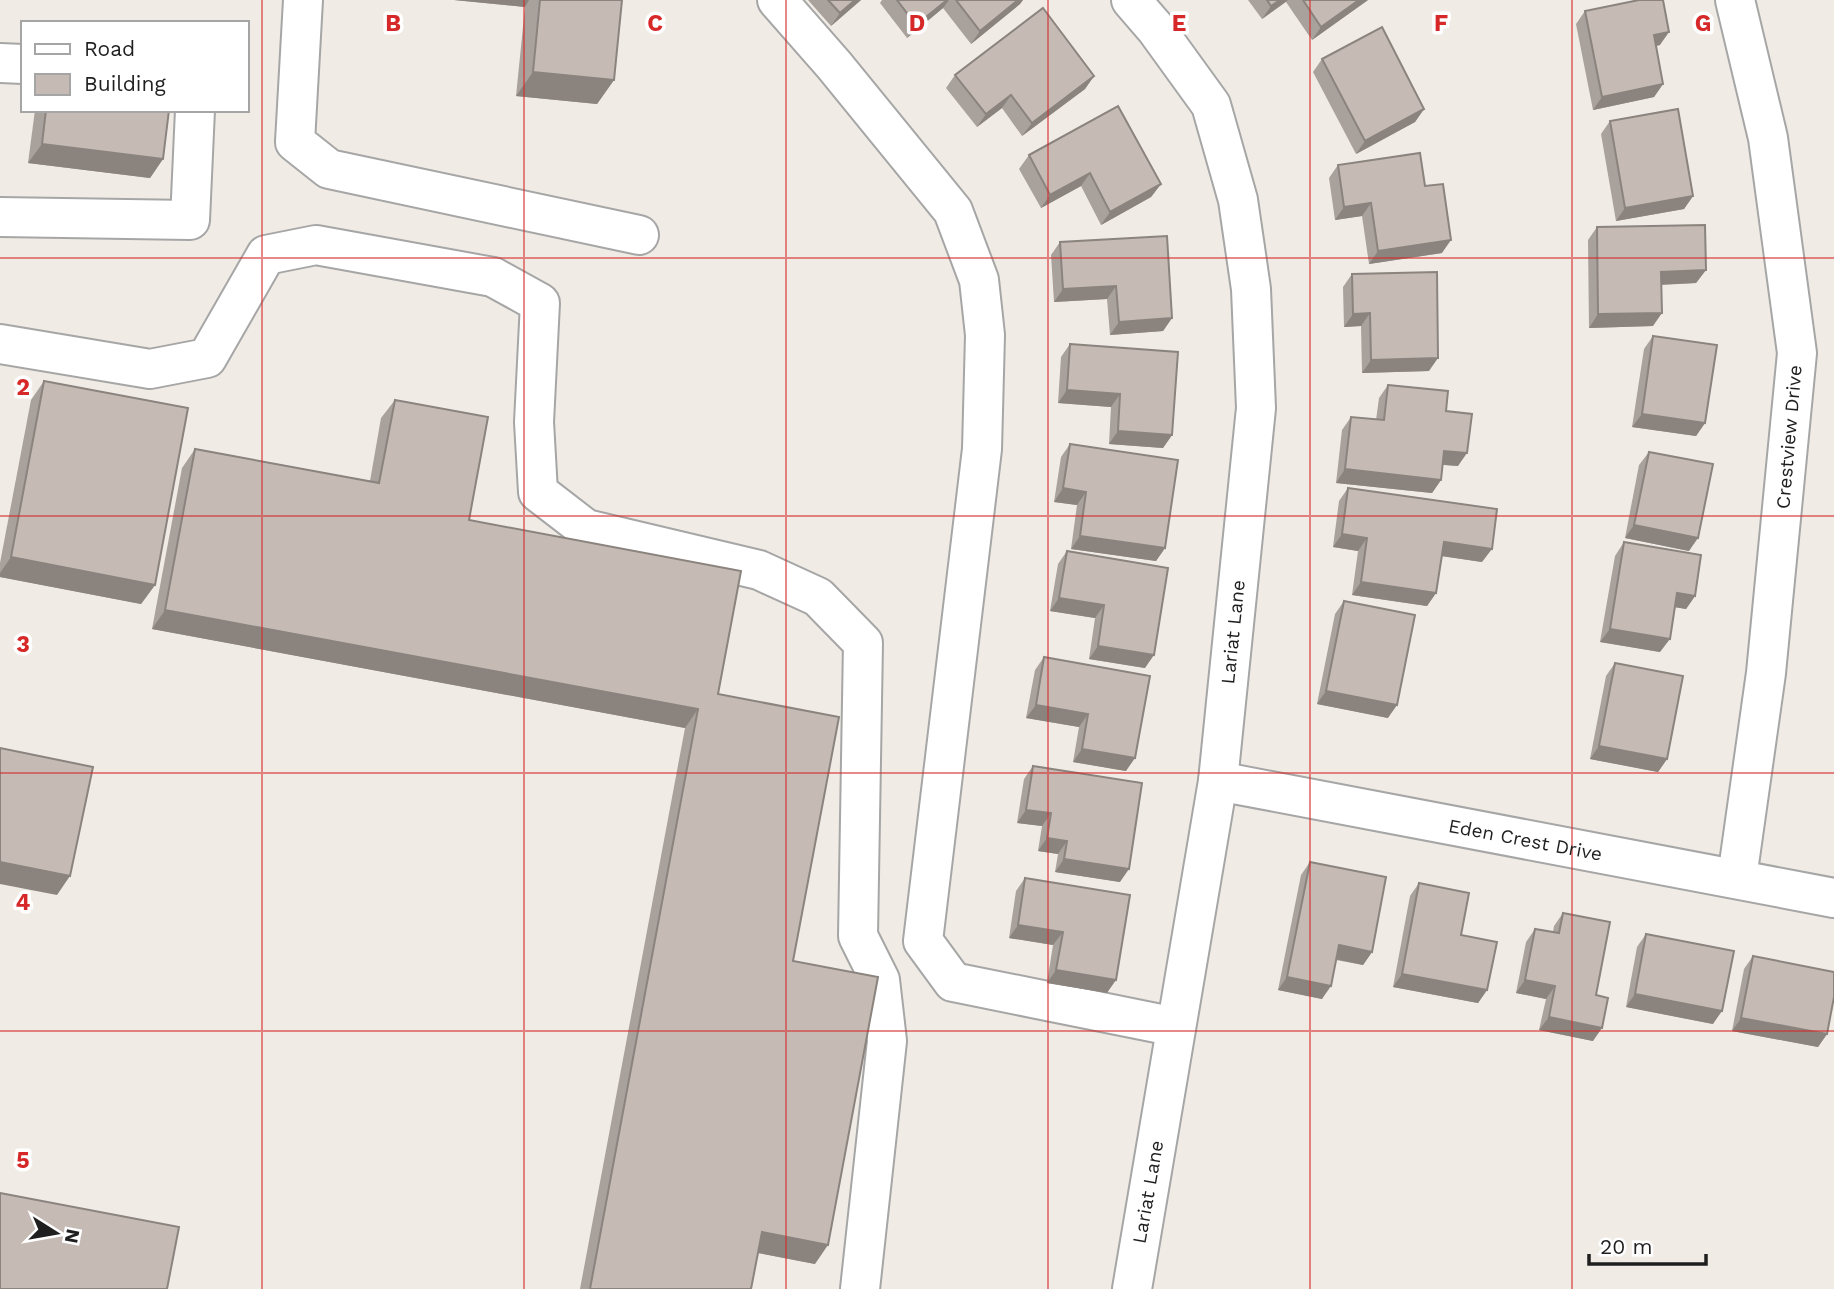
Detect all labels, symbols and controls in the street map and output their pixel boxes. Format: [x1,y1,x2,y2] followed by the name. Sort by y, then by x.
[385,10,401,37] text: B
[647,10,663,37] text: C
[909,10,925,37] text: D
[1172,10,1186,37] text: E
[1434,10,1448,37] text: F
[1695,10,1711,37] text: G
[21,21,248,112] legend
[84,36,135,61] text: Road
[84,71,166,96] text: Building
[1771,364,1807,510] street label: Crestview Drive
[16,374,30,401] text: 2
[1216,579,1250,685] street label: Lariat Lane
[16,631,30,658] text: 3
[1447,814,1604,865] street label: Eden Crest Drive
[16,889,31,916] text: 4
[1128,1139,1168,1245] street label: Lariat Lane
[16,1147,30,1174] text: 5
[21,1198,91,1268] north arrow
[1589,1222,1706,1266] scale bar
[60,1227,85,1245] text: N
[1600,1234,1652,1259] text: 20 m

